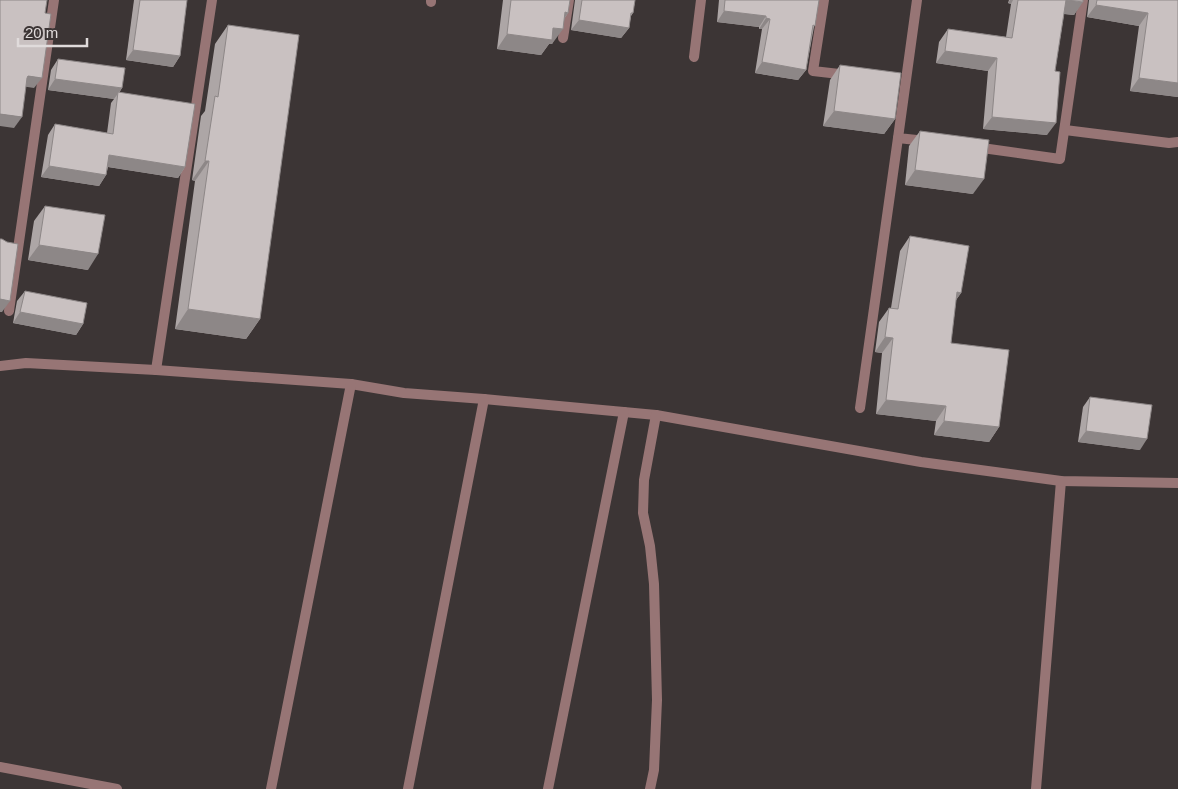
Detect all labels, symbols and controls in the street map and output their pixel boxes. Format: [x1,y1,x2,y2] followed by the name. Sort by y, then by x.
[18,15,86,47] scale bar
[25,24,58,41] text: 20 m

